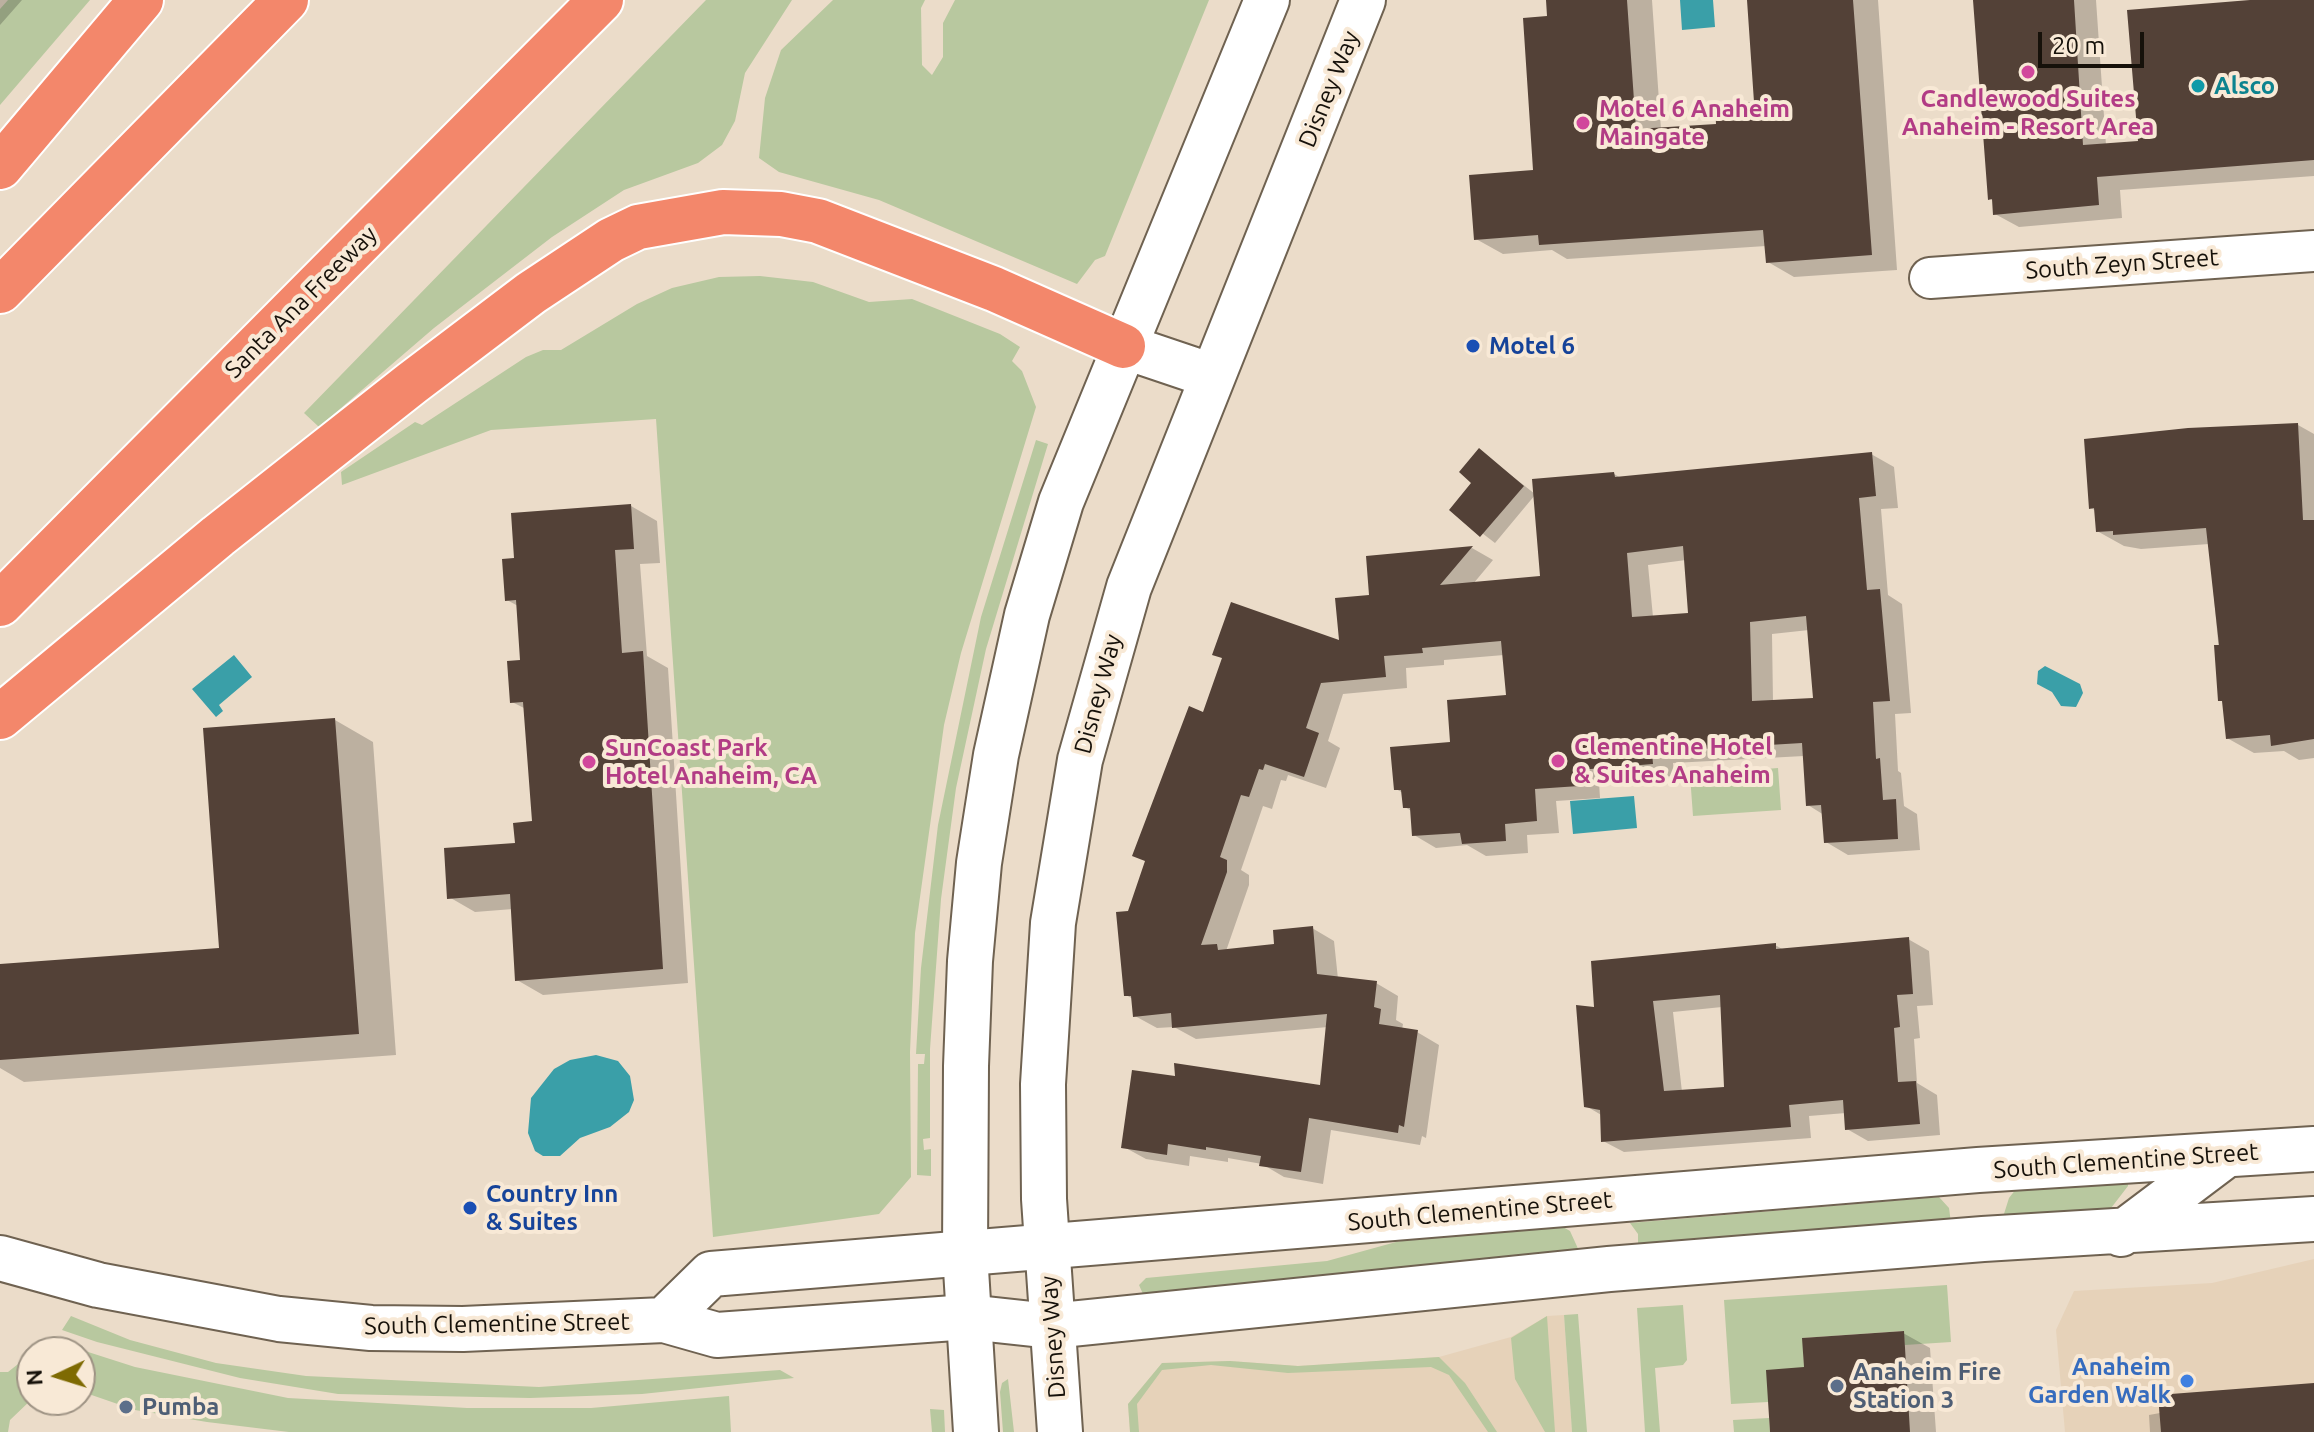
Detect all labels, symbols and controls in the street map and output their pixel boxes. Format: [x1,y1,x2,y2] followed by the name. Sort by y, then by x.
[2042,16,2148,66] scale bar
[1293,27,1365,151] street label: Disney Way
[2052,32,2105,59] text: 20 m
[2019,63,2037,81] marker: Candlewood Suites Anaheim - Resort Area
[2214,72,2275,100] place label: Alsco
[2189,77,2207,95] marker: Alsco
[1902,85,2154,141] place label: Candlewood Suites Anaheim - Resort Area
[1599,95,1790,151] place label: Motel 6 Anaheim Maingate
[1574,114,1592,132] marker: Motel 6 Anaheim Maingate
[219,220,383,384] street label: Santa Ana Freeway
[2024,243,2220,285] street label: South Zeyn Street
[1489,332,1575,360] place label: Motel 6
[1464,337,1482,355] marker: Motel 6
[1068,631,1128,757] street label: Disney Way
[1574,733,1772,789] place label: Clementine Hotel & Suites Anaheim
[605,734,817,790] place label: SunCoast Park Hotel Anaheim, CA
[1549,752,1567,770] marker: Clementine Hotel & Suites Anaheim
[580,753,598,771] marker: SunCoast Park Hotel Anaheim, CA
[1993,1137,2259,1185] street label: South Clementine Street
[486,1180,618,1236] place label: Country Inn & Suites
[1346,1185,1614,1237] street label: South Clementine Street
[461,1199,479,1217] marker: Country Inn & Suites
[1034,1275,1072,1399] street label: Disney Way
[364,1307,630,1341] street label: South Clementine Street
[16,1336,96,1416] north arrow
[2028,1353,2171,1409] place label: Anaheim Garden Walk
[1853,1358,2002,1414] place label: Anaheim Fire Station 3
[21,1369,47,1387] text: N
[2178,1372,2196,1390] marker: Anaheim Garden Walk
[1828,1377,1846,1395] marker: Anaheim Fire Station 3
[142,1393,219,1421] place label: Pumba
[117,1398,135,1416] marker: Pumba

